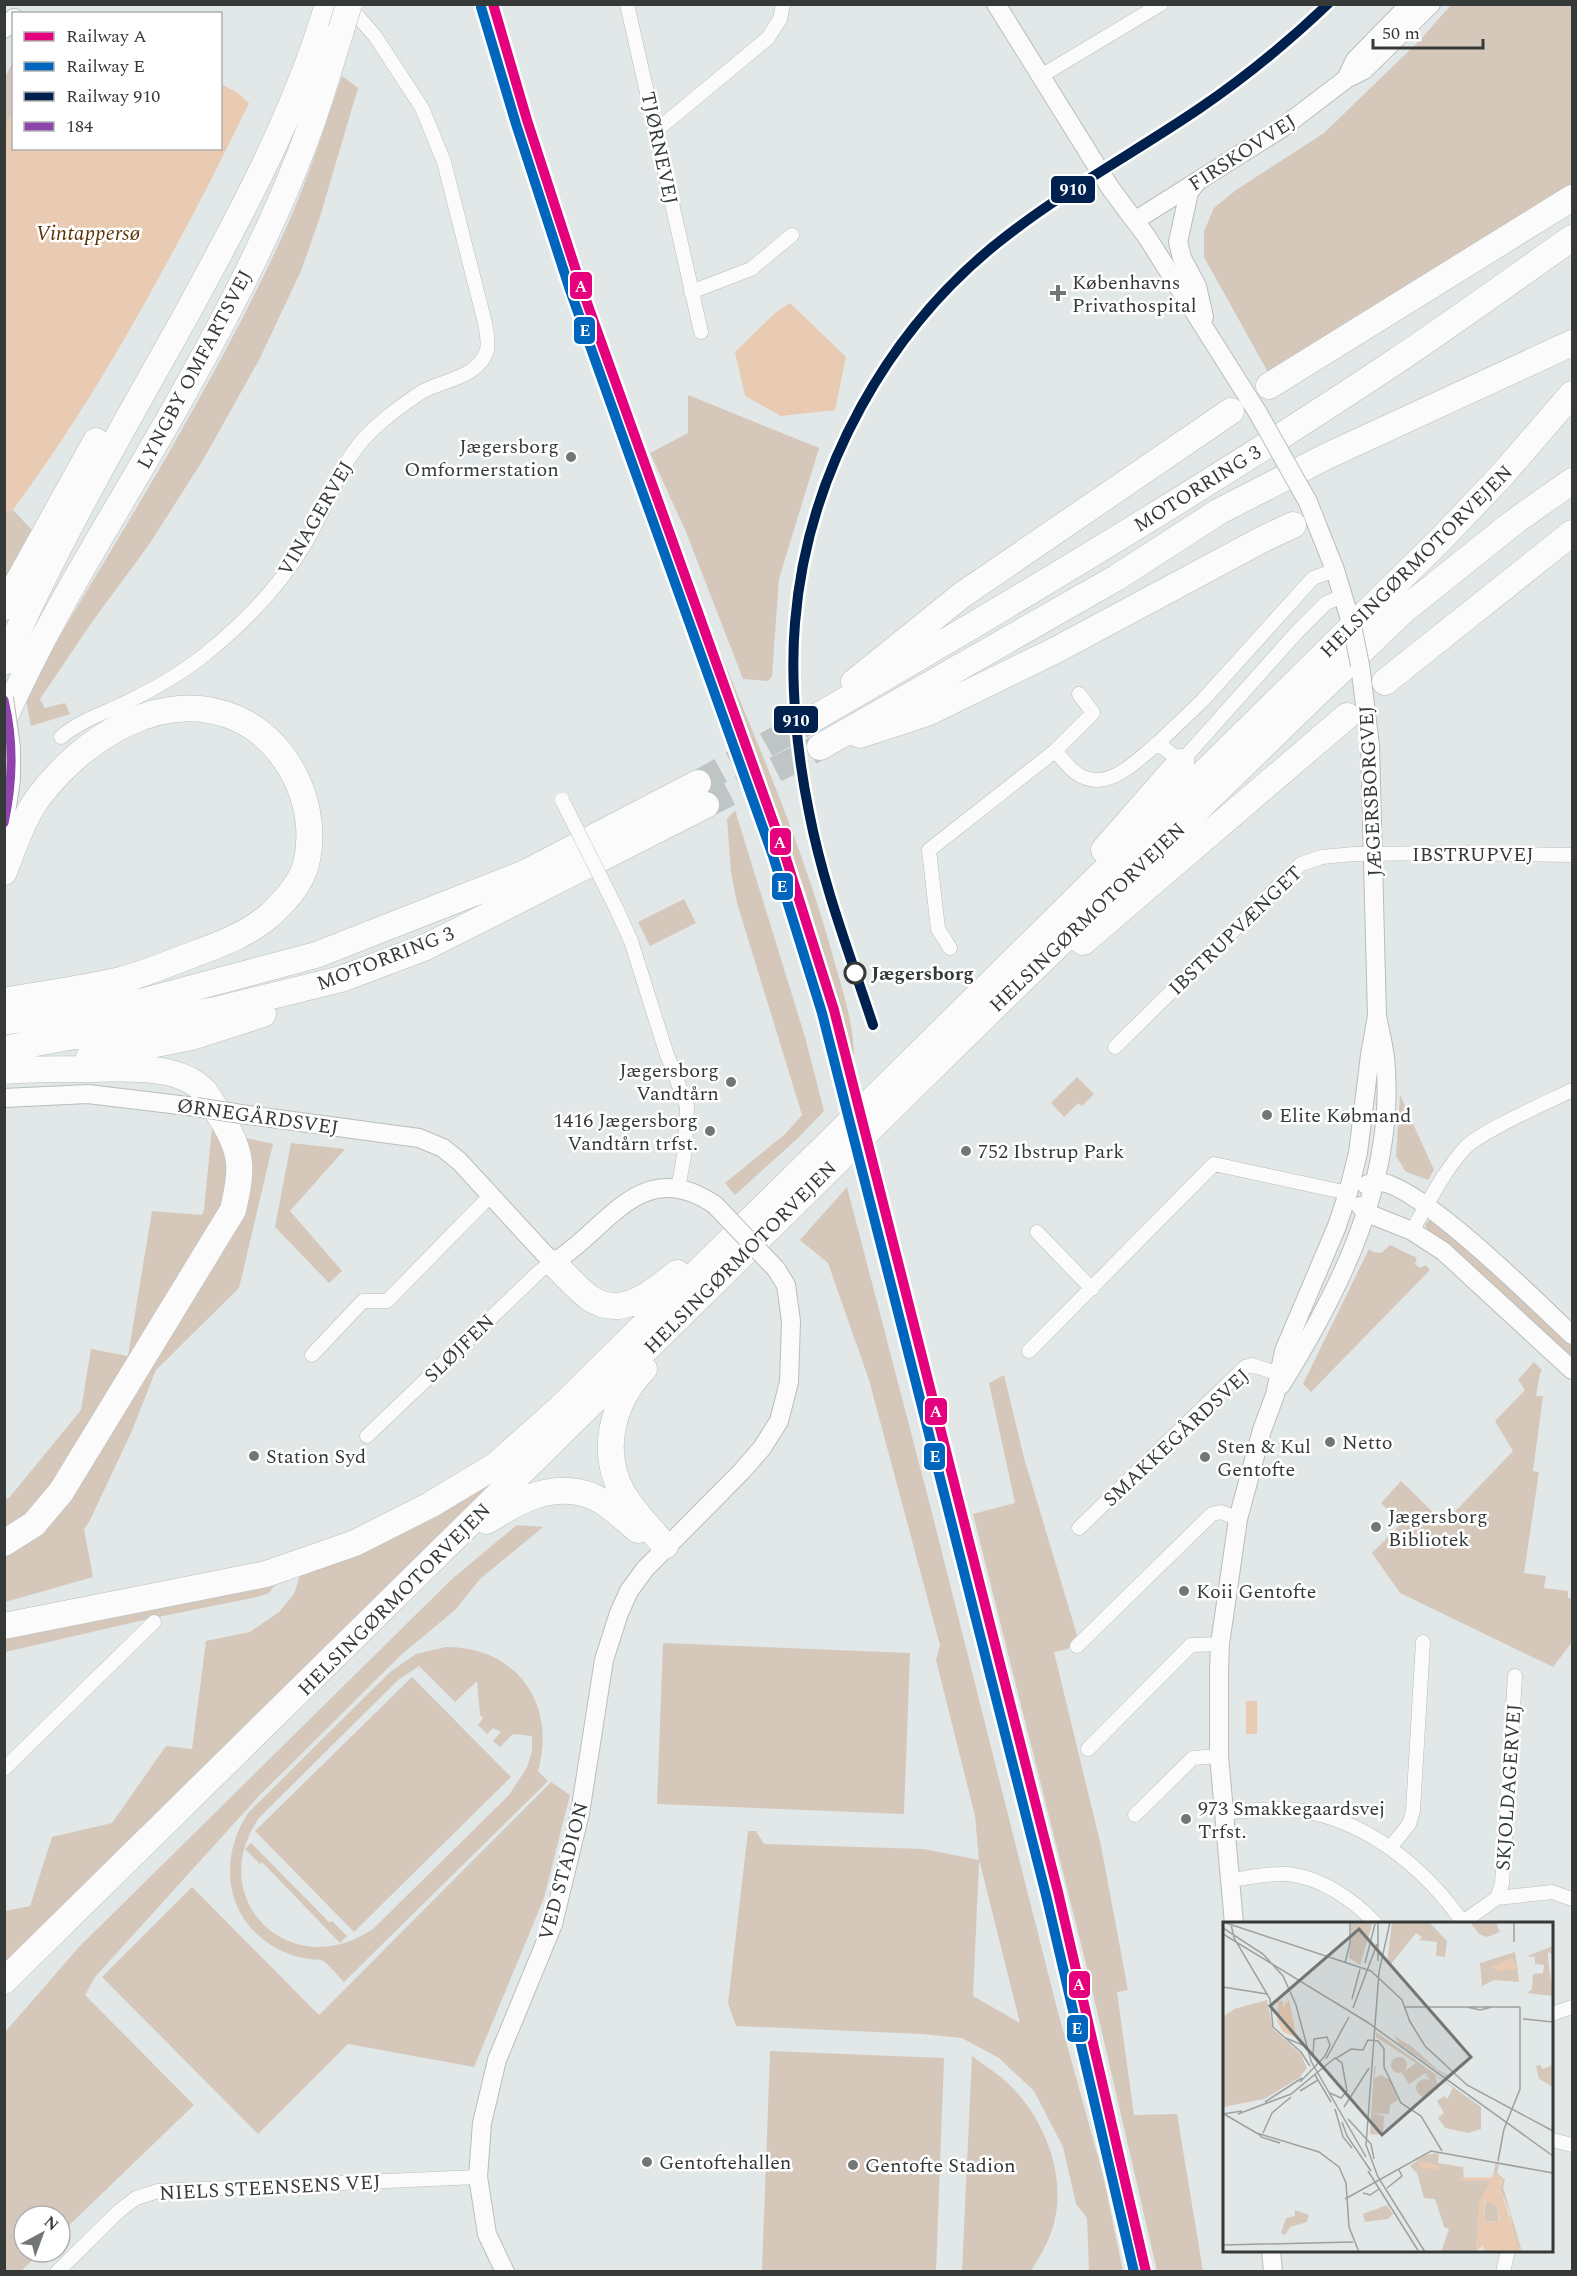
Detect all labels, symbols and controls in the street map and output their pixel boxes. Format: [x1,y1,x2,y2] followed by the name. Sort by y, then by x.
[12,12,222,150] legend
[1373,12,1482,50] scale bar
[1382,20,1420,47] text: 50 m
[66,23,147,50] text: Railway A
[66,53,145,80] text: Railway E
[66,83,160,110] text: Railway 910
[632,89,686,208] street label: TJØRNEVEJ
[1183,107,1302,199] street label: FIRSKOVVEJ
[66,113,93,140] text: 184
[1050,175,1096,204] line badge: 910
[1060,178,1086,202] text: 910
[36,218,141,250] water label: Vintappersø
[129,264,260,475] street label: LYNGBY OMFARTSVEJ
[1072,268,1197,321] place label: Københavns Privathospital
[569,271,593,300] line badge: A
[575,275,588,299] text: A
[1049,284,1067,302] marker: Københavns Privathospital
[573,316,596,345] line badge: E
[580,319,590,343] text: E
[404,432,559,485] place label: Jægersborg Omformerstation
[1128,438,1267,540] street label: MOTORRING 3
[564,450,578,464] marker: Jægersborg Omformerstation
[271,455,361,582] street label: VINAGERVEJ
[1313,458,1520,665] street label: HELSINGØRMOTORVEJEN
[1352,704,1390,877] street label: JÆGERSBORGVEJ
[773,705,819,734] line badge: 910
[783,709,809,733] text: 910
[983,816,1193,1020] street label: HELSINGØRMOTORVEJEN
[769,827,792,856] line badge: A
[774,831,787,855] text: A
[1412,840,1534,870] street label: IBSTRUPVEJ
[1162,859,1309,1003] street label: IBSTRUPVÆNGET
[771,872,794,901] line badge: E
[777,875,787,899] text: E
[312,919,459,999] street label: MOTORRING 3
[871,959,974,989] place label: Jægersborg
[844,962,866,984] marker: Jægersborg
[619,1056,719,1109] place label: Jægersborg Vandtårn
[724,1075,738,1089] marker: Jægersborg Vandtårn
[175,1091,341,1143] street label: ØRNEGÅRDSVEJ
[1279,1101,1412,1131] place label: Elite Købmand
[553,1106,698,1159] place label: 1416 Jægersborg Vandtårn trfst.
[1260,1108,1274,1122] marker: Elite Købmand
[703,1124,717,1138] marker: 1416 Jægersborg Vandtårn trfst.
[978,1137,1124,1167] place label: 752 Ibstrup Park
[959,1144,973,1158] marker: 752 Ibstrup Park
[637,1154,844,1361] street label: HELSINGØRMOTORVEJEN
[418,1307,502,1390] street label: SLØJFEN
[1096,1361,1257,1514] street label: SMAKKEGÅRDSVEJ
[924,1397,948,1426] line badge: A
[930,1400,943,1424] text: A
[1342,1428,1393,1458] place label: Netto
[1217,1432,1311,1485] place label: Sten & Kul Gentofte
[1323,1435,1337,1449] marker: Netto
[266,1442,366,1472] place label: Station Syd
[923,1442,946,1471] line badge: E
[930,1445,940,1469] text: E
[247,1449,261,1463] marker: Station Syd
[1198,1450,1212,1464] marker: Sten & Kul Gentofte
[291,1496,498,1703] street label: HELSINGØRMOTORVEJEN
[1388,1502,1488,1555] place label: Jægersborg Bibliotek
[1369,1520,1383,1534] marker: Jægersborg Bibliotek
[1196,1577,1316,1607] place label: Koii Gentofte
[1177,1584,1191,1598] marker: Koii Gentofte
[1488,1703,1530,1872] street label: SKJOLDAGERVEJ
[1198,1794,1385,1847] place label: 973 Smakkegaardsvej Trfst.
[531,1799,597,1944] street label: VED STADION
[1179,1812,1193,1826] marker: 973 Smakkegaardsvej Trfst.
[1223,1922,1553,2252] inset map
[1068,1970,1091,1999] line badge: A
[1073,1973,1086,1997] text: A
[1066,2014,1089,2043] line badge: E
[1072,2017,1082,2041] text: E
[659,2148,791,2178] place label: Gentoftehallen
[865,2151,1016,2181] place label: Gentofte Stadion
[640,2155,654,2169] marker: Gentoftehallen
[846,2158,860,2172] marker: Gentofte Stadion
[158,2167,382,2209] street label: NIELS STEENSENS VEJ
[12,2204,72,2264] north arrow
[38,2210,64,2237] text: N

